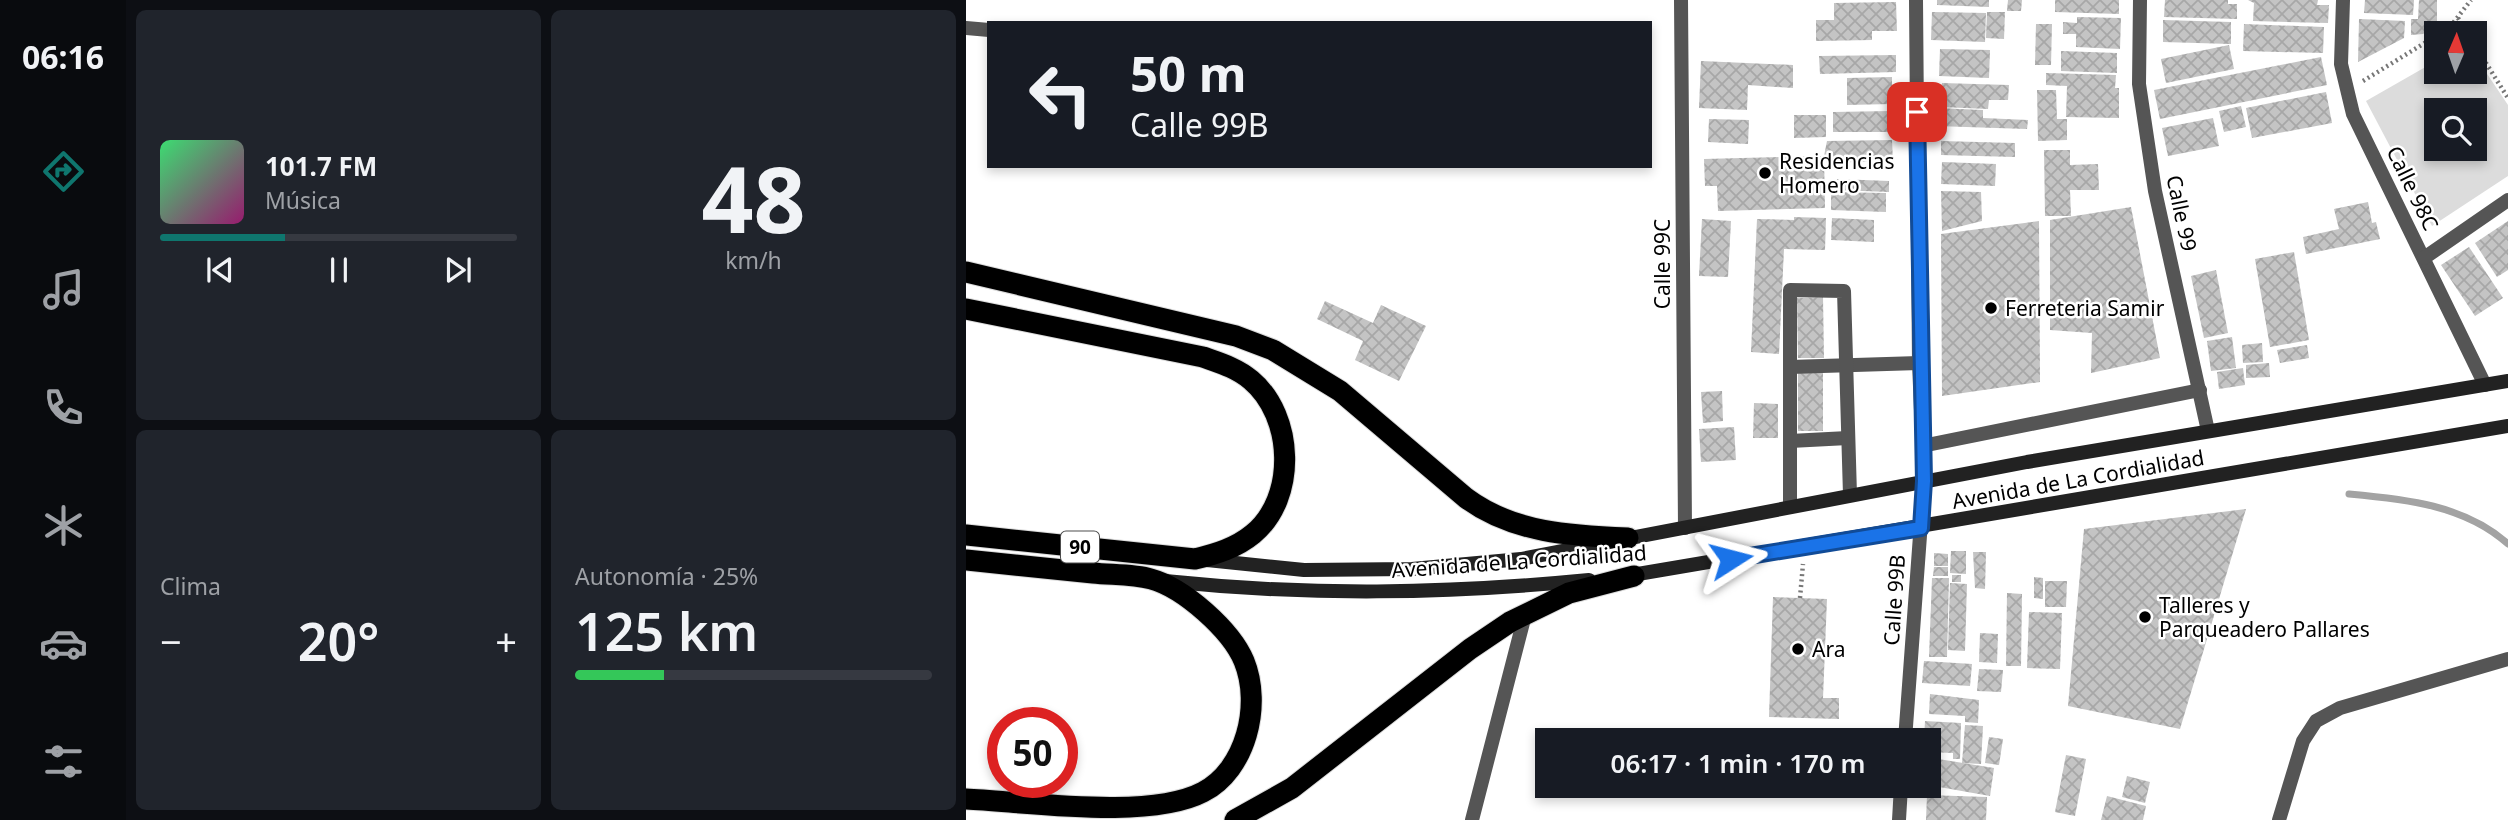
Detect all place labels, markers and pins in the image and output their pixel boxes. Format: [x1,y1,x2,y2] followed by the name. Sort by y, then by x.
[1887,82,1947,142] pin
[1779,147,1894,199] place label: Residencias Homero
[1757,165,1773,181] marker: Residencias Homero
[2005,294,2165,322] place label: Ferreteria Samir
[1983,300,1999,316] marker: Ferreteria Samir
[2159,591,2370,643] place label: Talleres y Parqueadero Pallares
[2137,609,2153,625] marker: Talleres y Parqueadero Pallares
[1812,635,1845,663] place label: Ara
[1790,641,1806,657] marker: Ara

